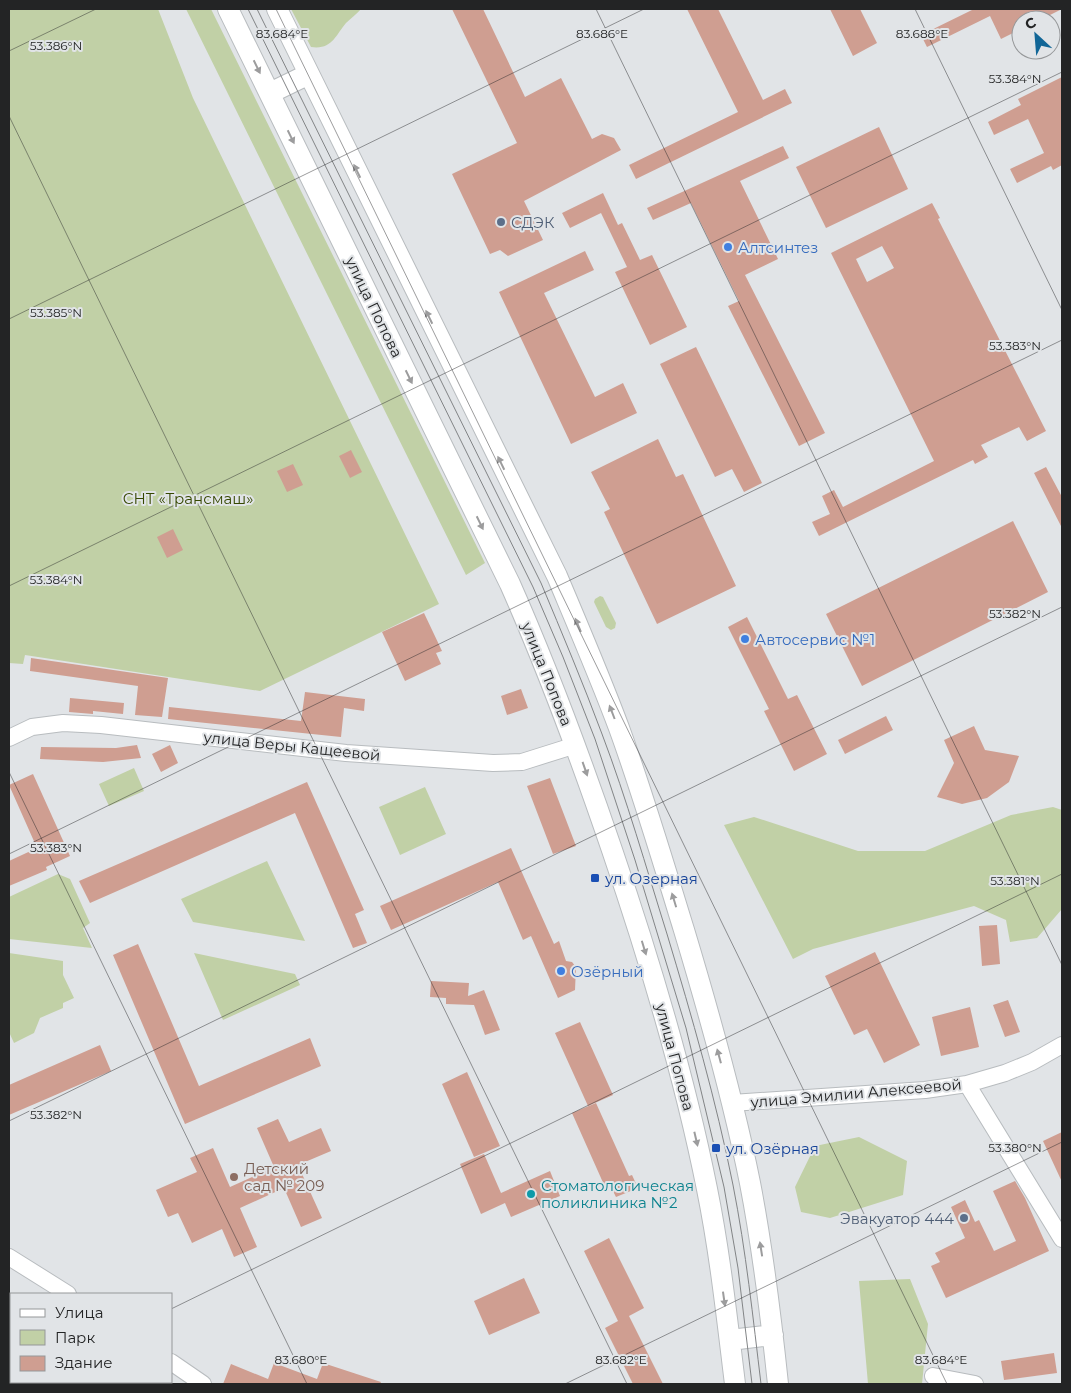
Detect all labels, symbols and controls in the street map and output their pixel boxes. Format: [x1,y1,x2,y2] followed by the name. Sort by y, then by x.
[1011,10,1061,60] north arrow
[1022,13,1039,34] text: С
[256,26,308,41] text: 83.684°E
[576,26,628,41] text: 83.686°E
[896,26,948,41] text: 83.688°E
[30,38,82,53] text: 53.386°N
[253,60,261,74] one-way arrow
[989,71,1041,86] text: 53.384°N
[287,130,295,144] one-way arrow
[353,164,361,178] one-way arrow
[511,213,555,232] place label: СДЭК
[495,216,507,228] marker: СДЭК
[738,238,818,257] place label: Алтсинтез
[722,241,734,253] marker: Алтсинтез
[341,252,407,361] street label: улица Попова
[30,305,82,320] text: 53.385°N
[424,310,432,324] one-way arrow
[989,338,1041,353] text: 53.383°N
[404,370,413,385] one-way arrow
[496,455,505,470] one-way arrow
[123,489,253,508] park label: СНТ «Трансмаш»
[476,516,484,531] one-way arrow
[30,572,82,587] text: 53.384°N
[989,606,1041,621] text: 53.382°N
[517,618,576,729] street label: улица Попова
[573,618,581,632] one-way arrow
[755,630,875,649] place label: Автосервис №1
[739,633,751,645] marker: Автосервис №1
[608,705,616,719] one-way arrow
[202,727,381,765] street label: улица Веры Кащеевой
[581,762,589,777] one-way arrow
[30,840,82,855] text: 53.383°N
[604,869,698,888] place label: ул. Озерная
[589,872,601,884] marker: ул. Озерная
[990,873,1040,888] text: 53.381°N
[670,892,678,907] one-way arrow
[641,941,649,956] one-way arrow
[571,962,644,981] place label: Озёрный
[555,965,567,977] marker: Озёрный
[651,1000,698,1113] street label: улица Попова
[715,1048,723,1063] one-way arrow
[749,1074,962,1112] street label: улица Эмилии Алексеевой
[30,1107,82,1122] text: 53.382°N
[692,1132,700,1147] one-way arrow
[725,1139,819,1158] place label: ул. Озёрная
[988,1140,1042,1155] text: 53.380°N
[710,1142,722,1154] marker: ул. Озёрная
[244,1159,324,1195] place label: Детский сад № 209
[228,1171,240,1183] marker: Детский сад № 209
[541,1176,694,1212] place label: Стоматологическая поликлиника №2
[525,1188,537,1200] marker: Стоматологическая поликлиника №2
[840,1209,954,1228] place label: Эвакуатор 444
[958,1212,970,1224] marker: Эвакуатор 444
[756,1241,764,1257] one-way arrow
[720,1291,728,1307] one-way arrow
[10,1293,172,1383] legend
[55,1303,103,1322] text: Улица
[55,1328,95,1347] text: Парк
[275,1352,327,1367] text: 83.680°E
[595,1352,647,1367] text: 83.682°E
[915,1352,967,1367] text: 83.684°E
[55,1353,113,1372] text: Здание

